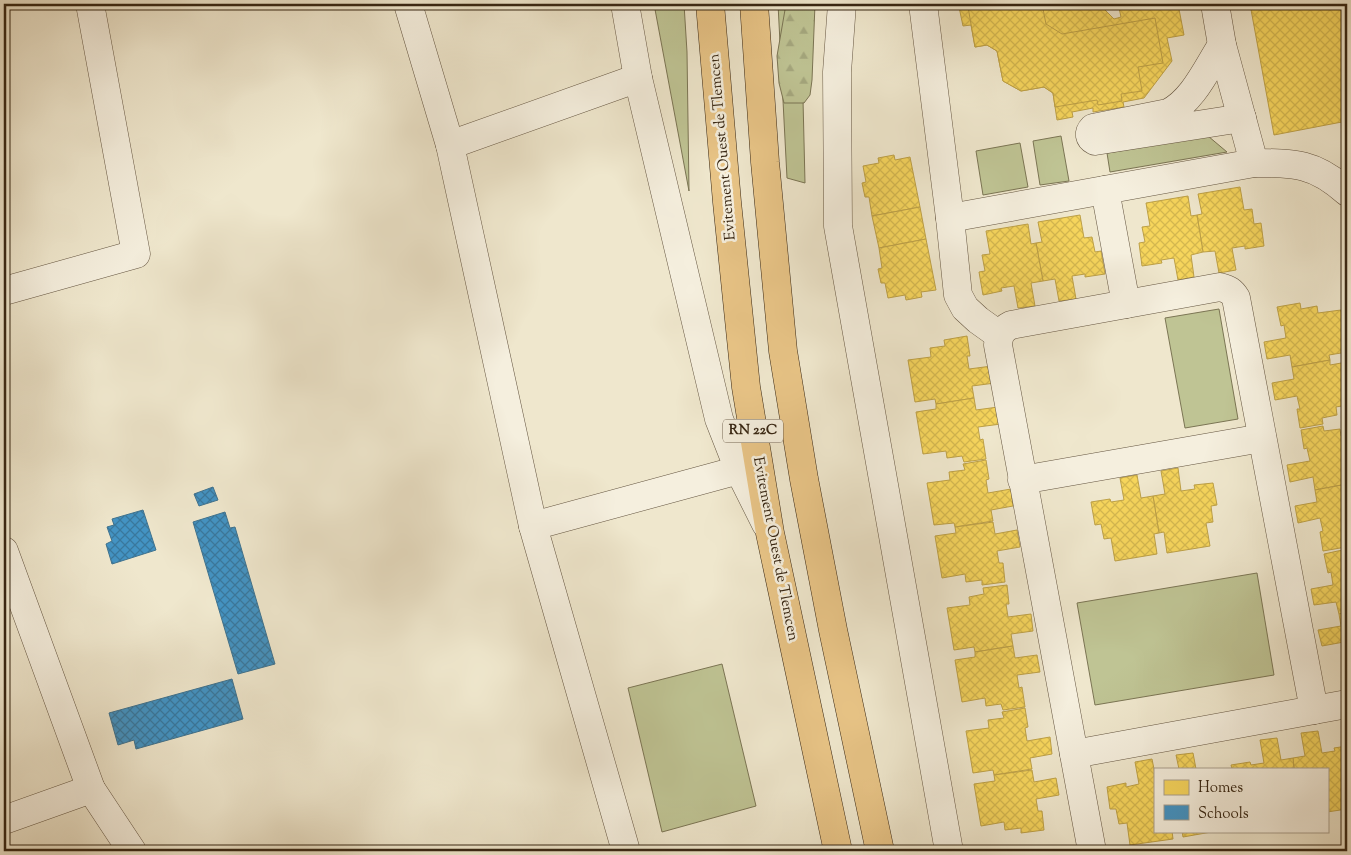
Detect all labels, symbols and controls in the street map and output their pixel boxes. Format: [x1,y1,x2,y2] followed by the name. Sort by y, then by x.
[704,53,742,241] street label: Evitement Ouest de Tlemcen
[723,420,783,442] road number: RN 22C
[747,455,803,643] street label: Evitement Ouest de Tlemcen
[1154,768,1328,832] legend
[1198,778,1243,799] text: Homes
[1198,804,1249,825] text: Schools

